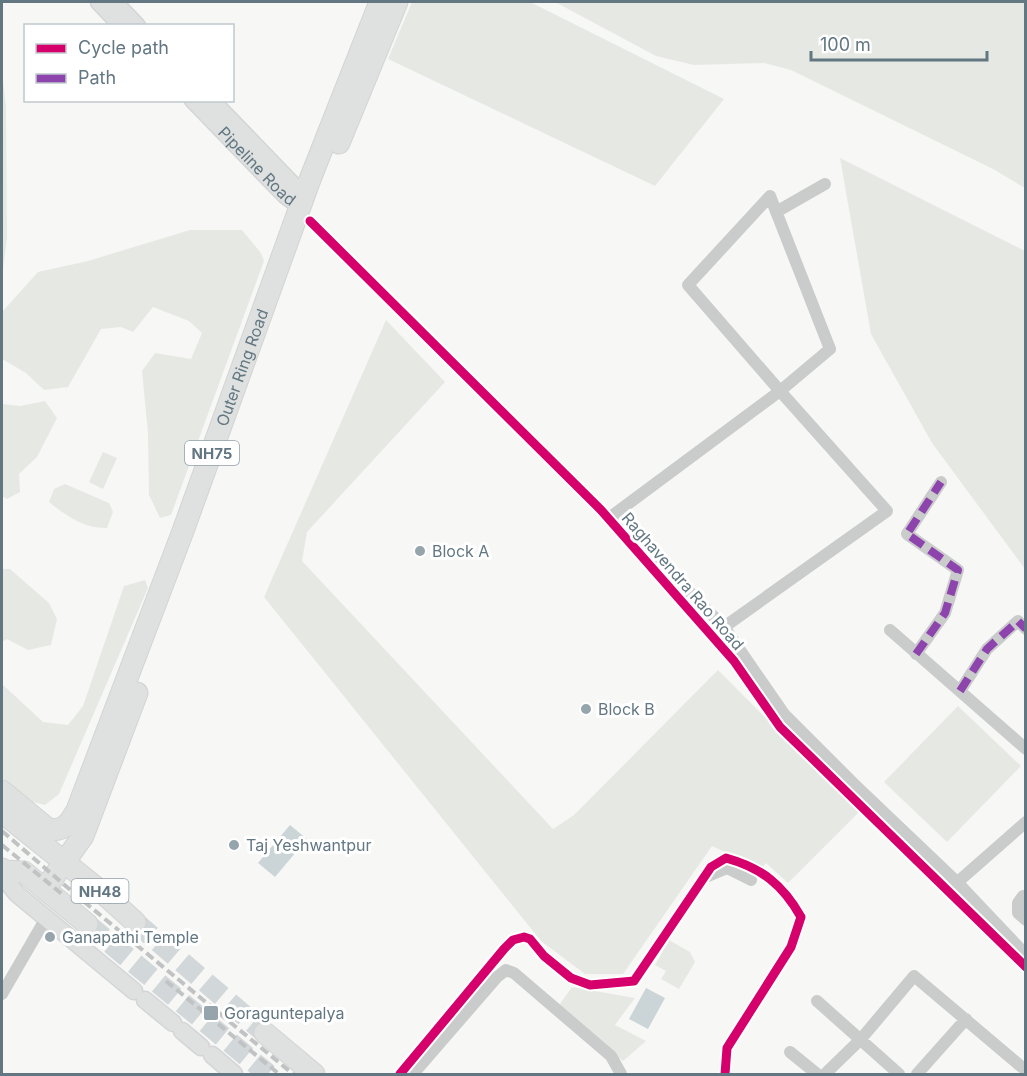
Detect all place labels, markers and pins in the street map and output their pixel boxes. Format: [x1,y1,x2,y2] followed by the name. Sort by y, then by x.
[432,541,489,561] place label: Block A
[413,544,427,558] marker: Block A
[598,699,655,719] place label: Block B
[579,702,593,716] marker: Block B
[246,835,371,855] place label: Taj Yeshwantpur
[227,838,241,852] marker: Taj Yeshwantpur
[62,927,199,947] place label: Ganapathi Temple
[43,930,57,944] marker: Ganapathi Temple
[224,1003,344,1023] place label: Goraguntepalya
[202,1004,220,1022] marker: Goraguntepalya

